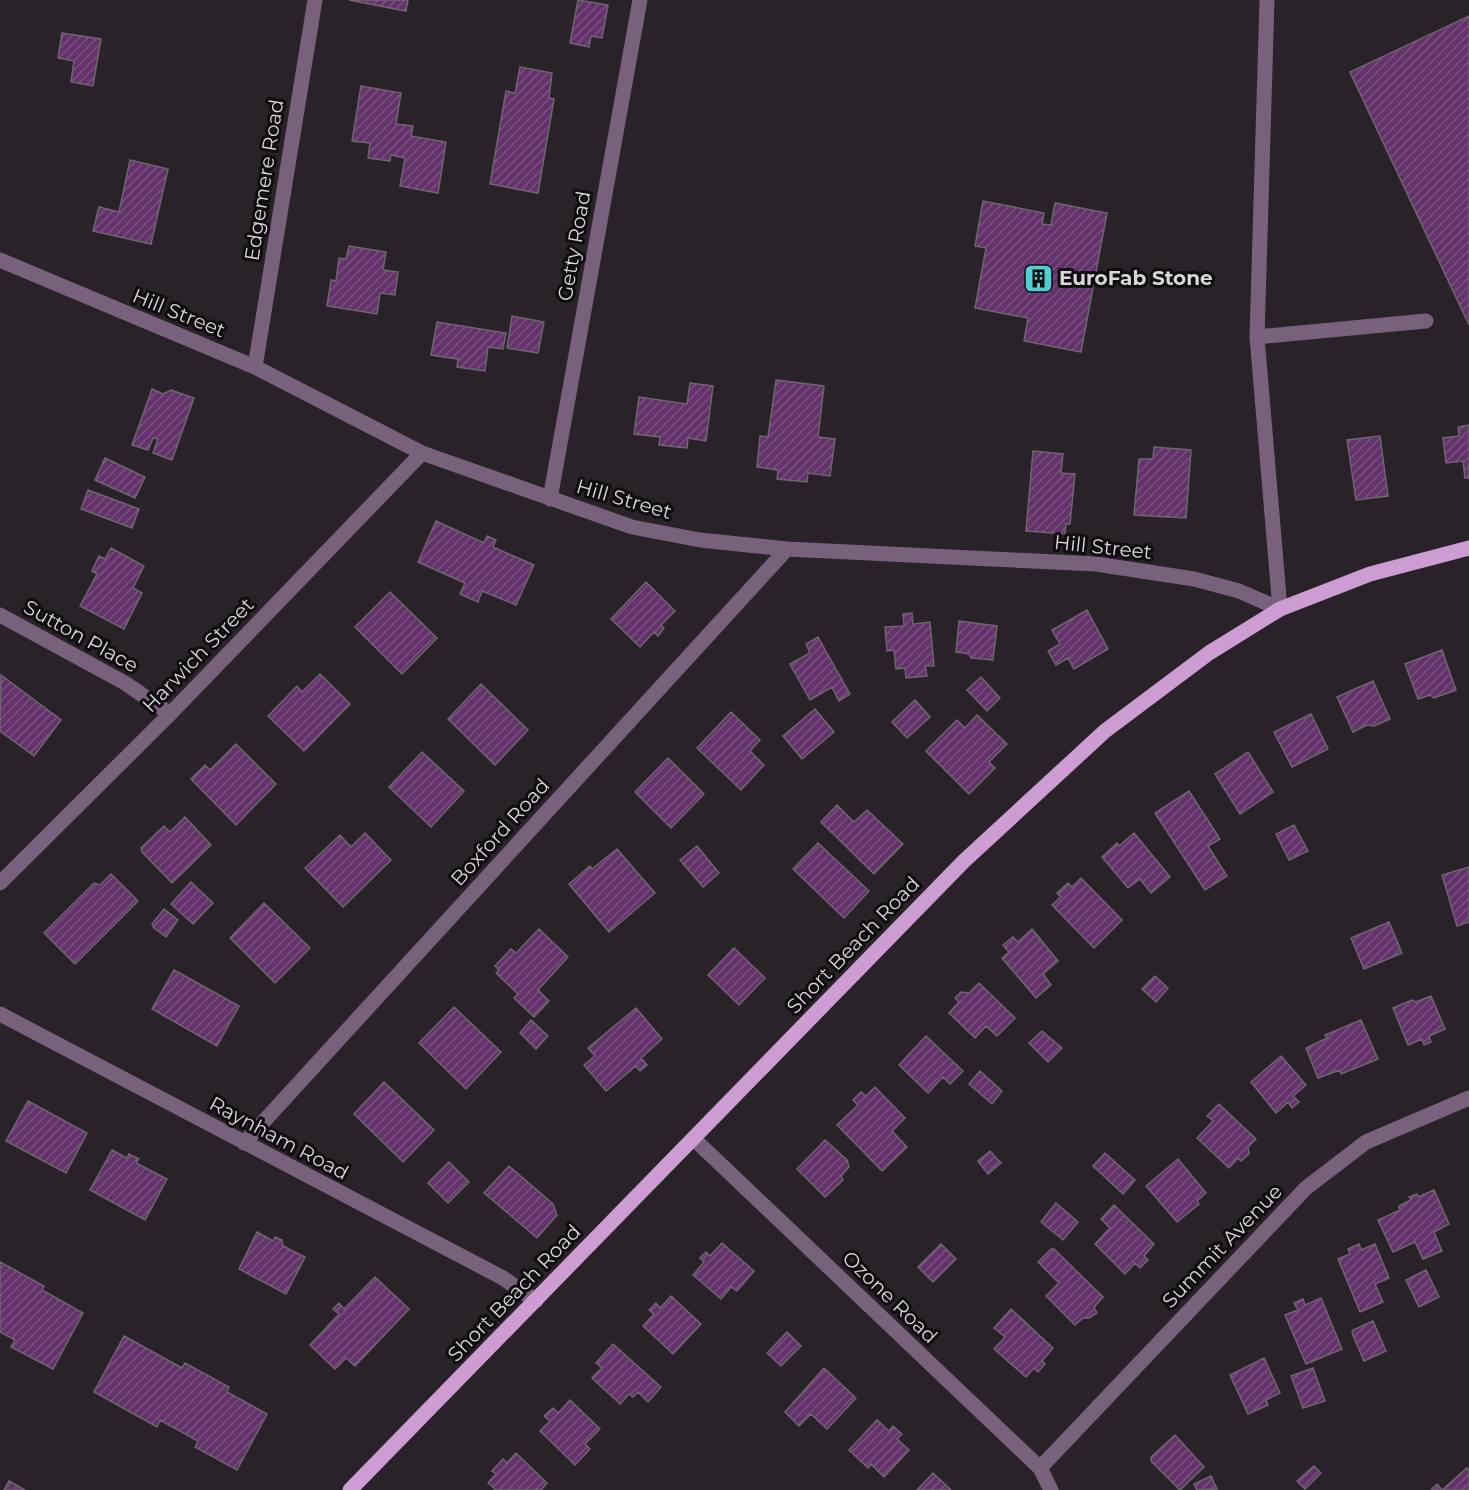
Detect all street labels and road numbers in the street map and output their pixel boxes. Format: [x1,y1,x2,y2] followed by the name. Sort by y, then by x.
[239,98,289,262] street label: Edgemere Road
[553,189,595,303] street label: Getty Road
[129,283,229,343] street label: Hill Street
[574,474,674,524] street label: Hill Street
[1053,530,1153,564] street label: Hill Street
[137,593,259,717] street label: Harwich Street
[20,595,142,677] street label: Sutton Place
[446,773,554,891] street label: Boxford Road
[782,872,924,1018] street label: Short Beach Road
[205,1091,353,1185] street label: Raynham Road
[1157,1179,1287,1313] street label: Summit Avenue
[443,1220,585,1366] street label: Short Beach Road
[838,1246,942,1348] street label: Ozone Road

